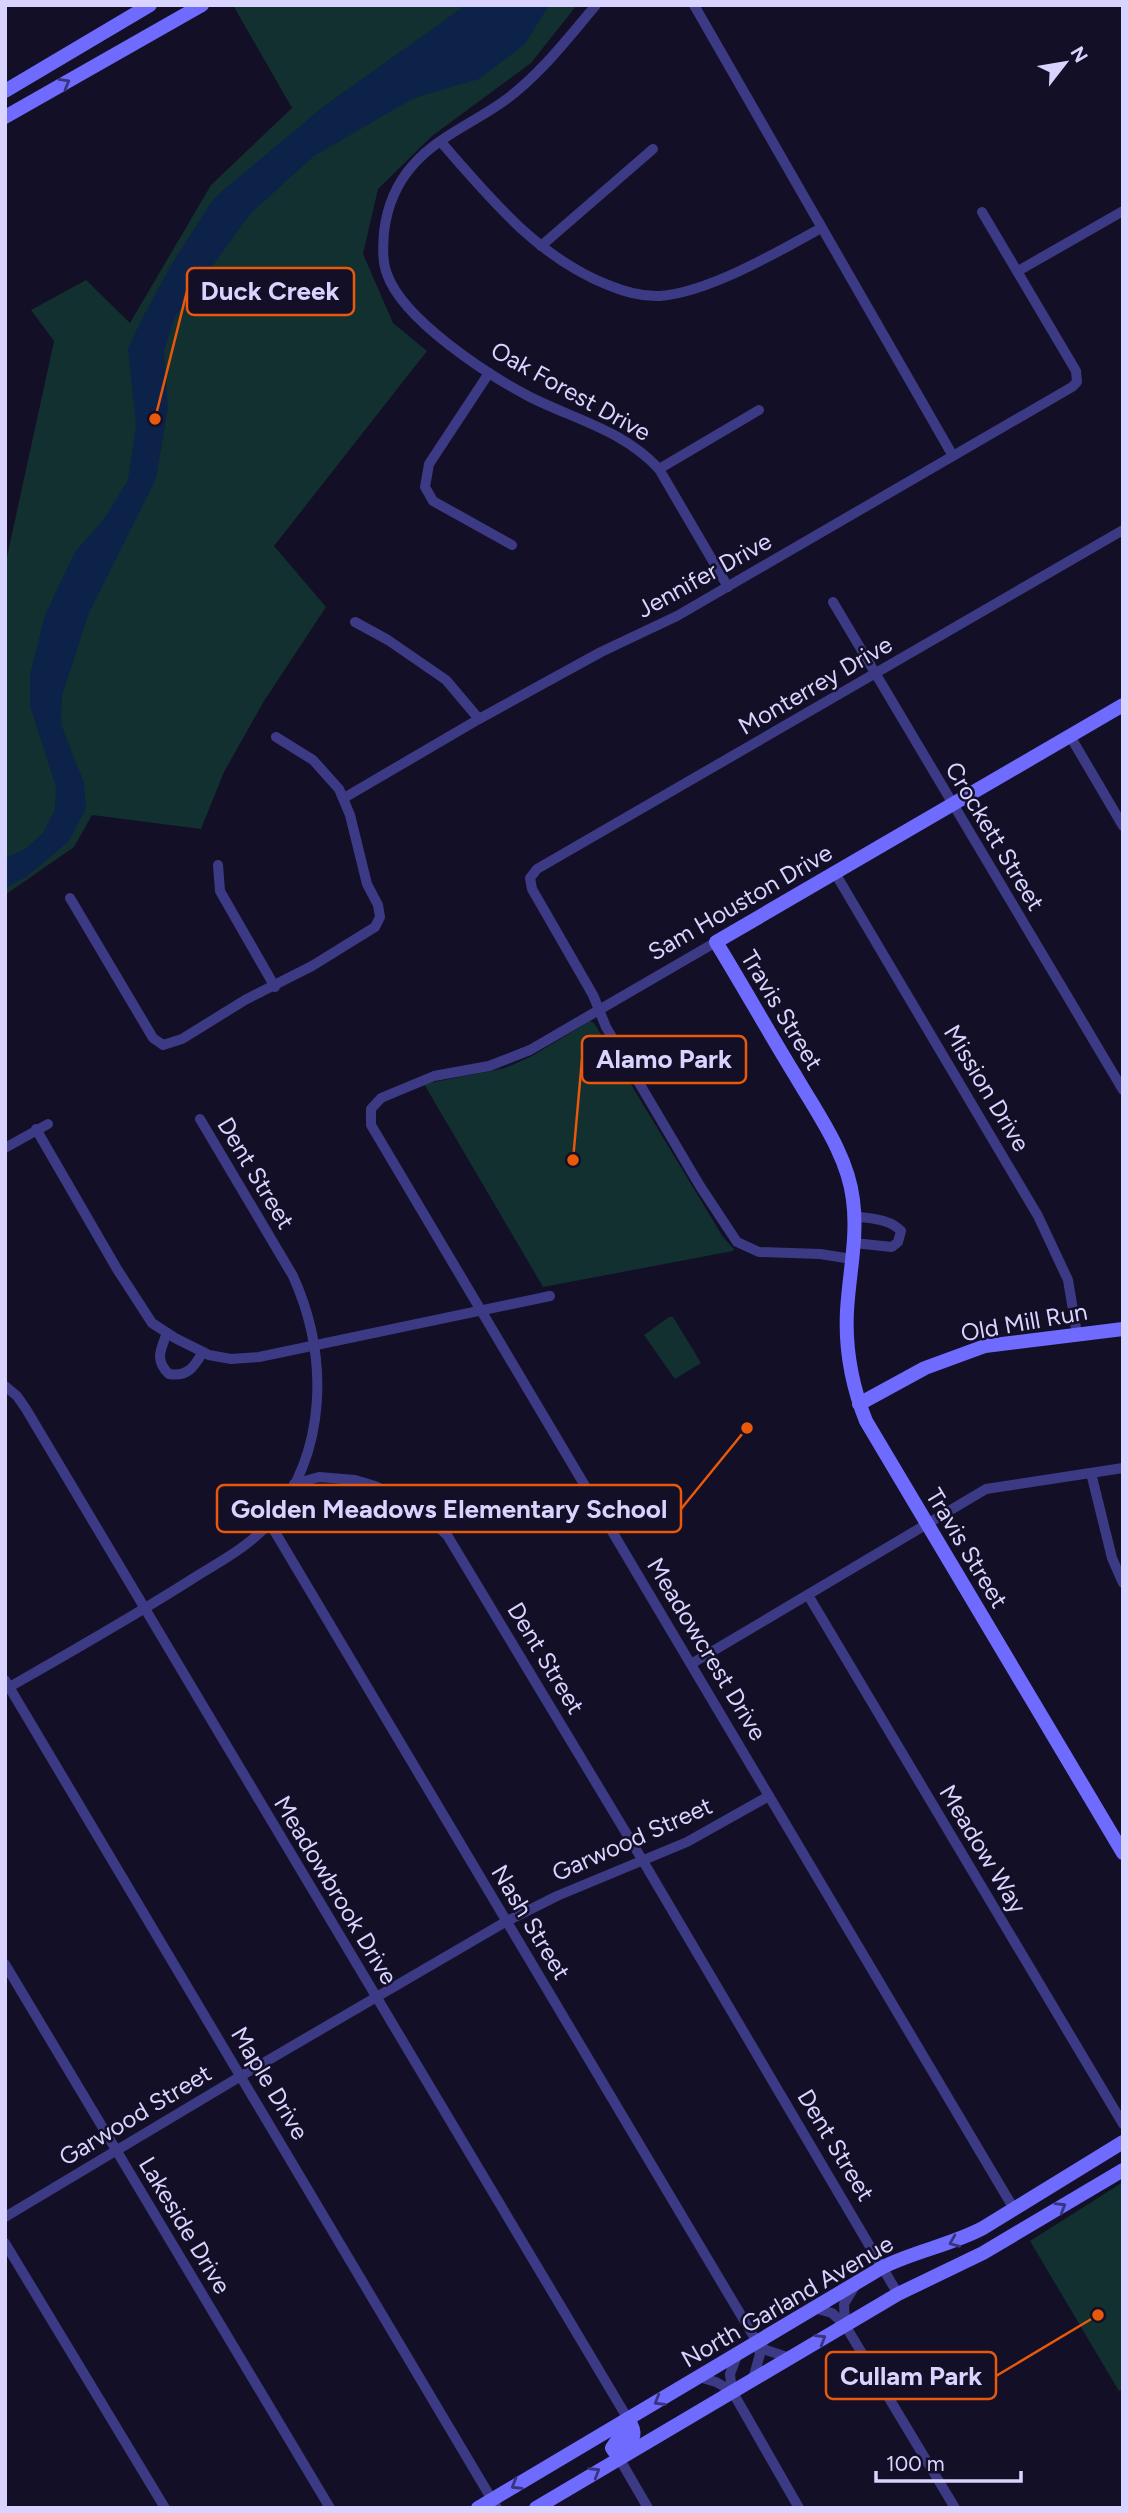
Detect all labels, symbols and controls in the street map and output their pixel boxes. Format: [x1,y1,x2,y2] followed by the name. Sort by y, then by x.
[1030,28,1100,98] north arrow
[1066,42,1093,67] text: N
[57,78,70,91] one-way arrow
[187,268,354,315] callout: Duck Creek
[201,275,339,307] text: Duck Creek
[486,335,656,447] street label: Oak Forest Drive
[632,526,776,624] street label: Jennifer Drive
[733,629,897,741] street label: Monterrey Drive
[939,756,1051,916] street label: Crockett Street
[643,838,837,966] street label: Sam Houston Drive
[735,945,829,1075] street label: Travis Street
[938,1019,1036,1157] street label: Mission Drive
[582,1036,746,1083] callout: Alamo Park
[596,1043,732,1075] text: Alamo Park
[211,1112,301,1234] street label: Dent Street
[958,1297,1090,1347] street label: Old Mill Run
[920,1483,1014,1613] street label: Travis Street
[217,1485,681,1532] callout: Golden Meadows Elementary School
[231,1493,667,1525] text: Golden Meadows Elementary School
[641,1553,773,1745] street label: Meadowcrest Drive
[501,1597,591,1719] street label: Dent Street
[933,1779,1033,1919] street label: Meadow Way
[268,1790,404,1990] street label: Meadowbrook Drive
[547,1791,717,1887] street label: Garwood Street
[485,1859,577,1985] street label: Nash Street
[225,2021,315,2145] street label: Maple Drive
[54,2058,216,2172] street label: Garwood Street
[791,2084,881,2206] street label: Dent Street
[133,2151,237,2299] street label: Lakeside Drive
[1054,2203,1067,2216] one-way arrow
[676,2229,898,2373] street label: North Garland Avenue
[949,2233,961,2247] one-way arrow
[813,2335,826,2348] one-way arrow
[826,2352,996,2399] callout: Cullam Park
[840,2360,982,2392] text: Cullam Park
[653,2393,666,2406] one-way arrow
[876,2440,1021,2484] scale bar
[886,2451,945,2476] text: 100 m
[587,2468,600,2481] one-way arrow
[510,2477,523,2490] one-way arrow

